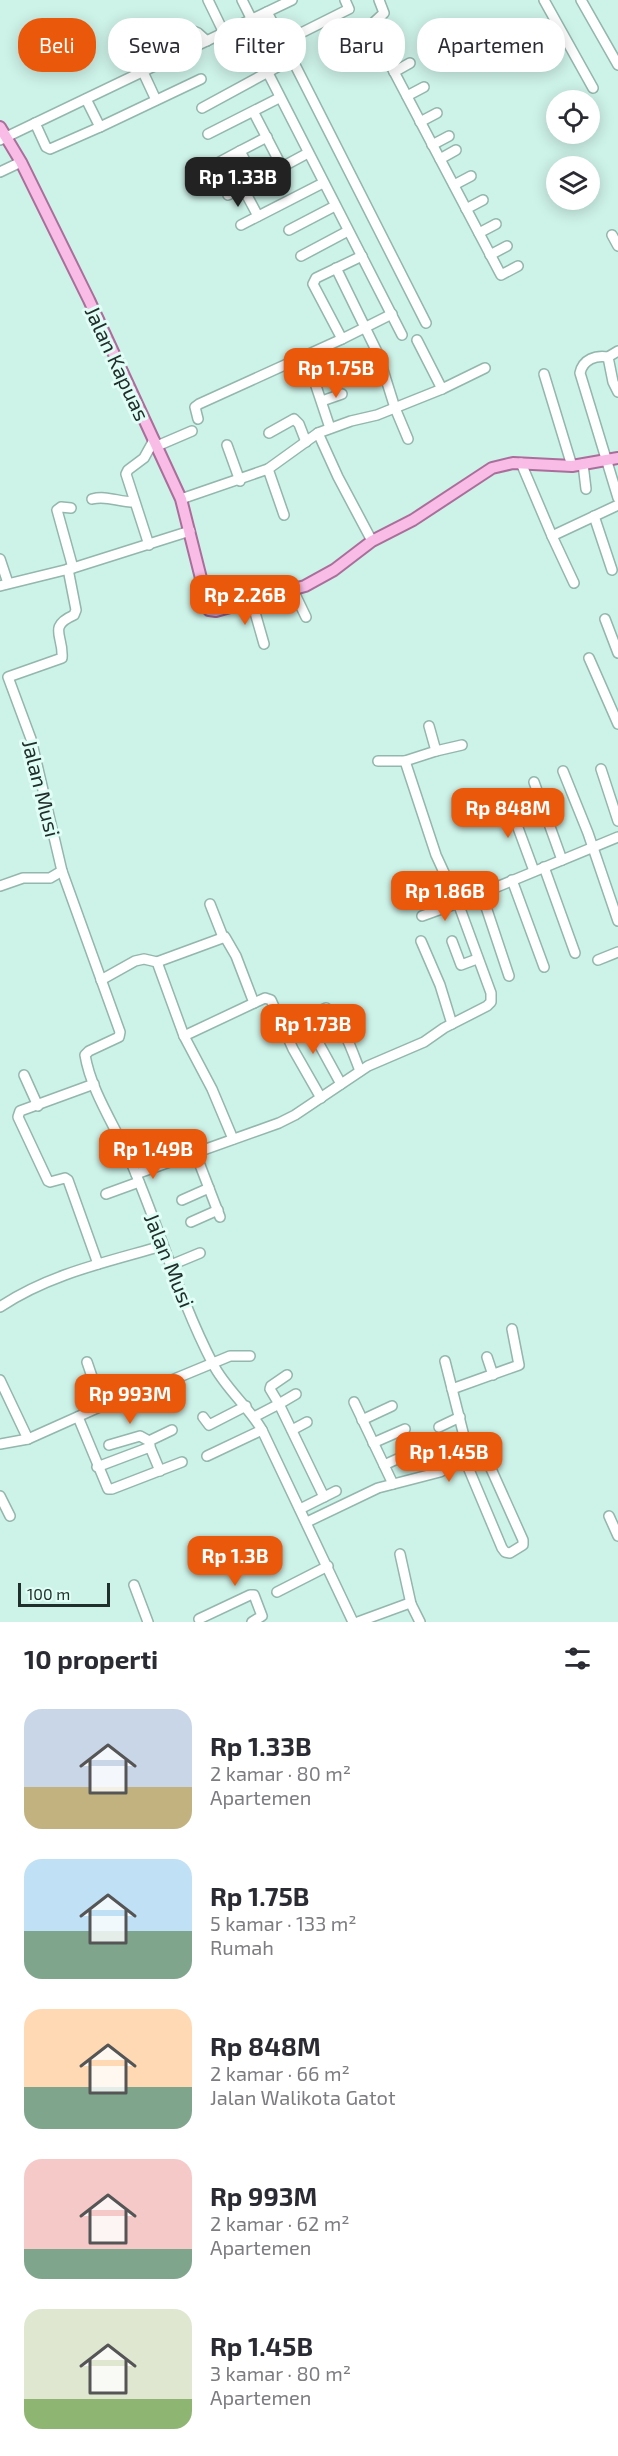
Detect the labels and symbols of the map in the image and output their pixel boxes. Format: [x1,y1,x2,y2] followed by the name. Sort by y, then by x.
[176,157,300,208] pin: Rp 1.33B
[81,302,155,424] street label: Jalan Kapuas
[274,348,398,399] pin: Rp 1.75B
[183,575,307,626] pin: Rp 2.26B
[18,737,66,839] street label: Jalan Musi
[453,788,563,839] pin: Rp 848M
[383,871,507,922] pin: Rp 1.86B
[251,1004,375,1055] pin: Rp 1.73B
[91,1129,215,1180] pin: Rp 1.49B
[140,1209,200,1311] street label: Jalan Musi
[75,1374,185,1425] pin: Rp 993M
[387,1432,511,1483] pin: Rp 1.45B
[180,1536,290,1587] pin: Rp 1.3B
[18,1580,110,1608] scale bar

